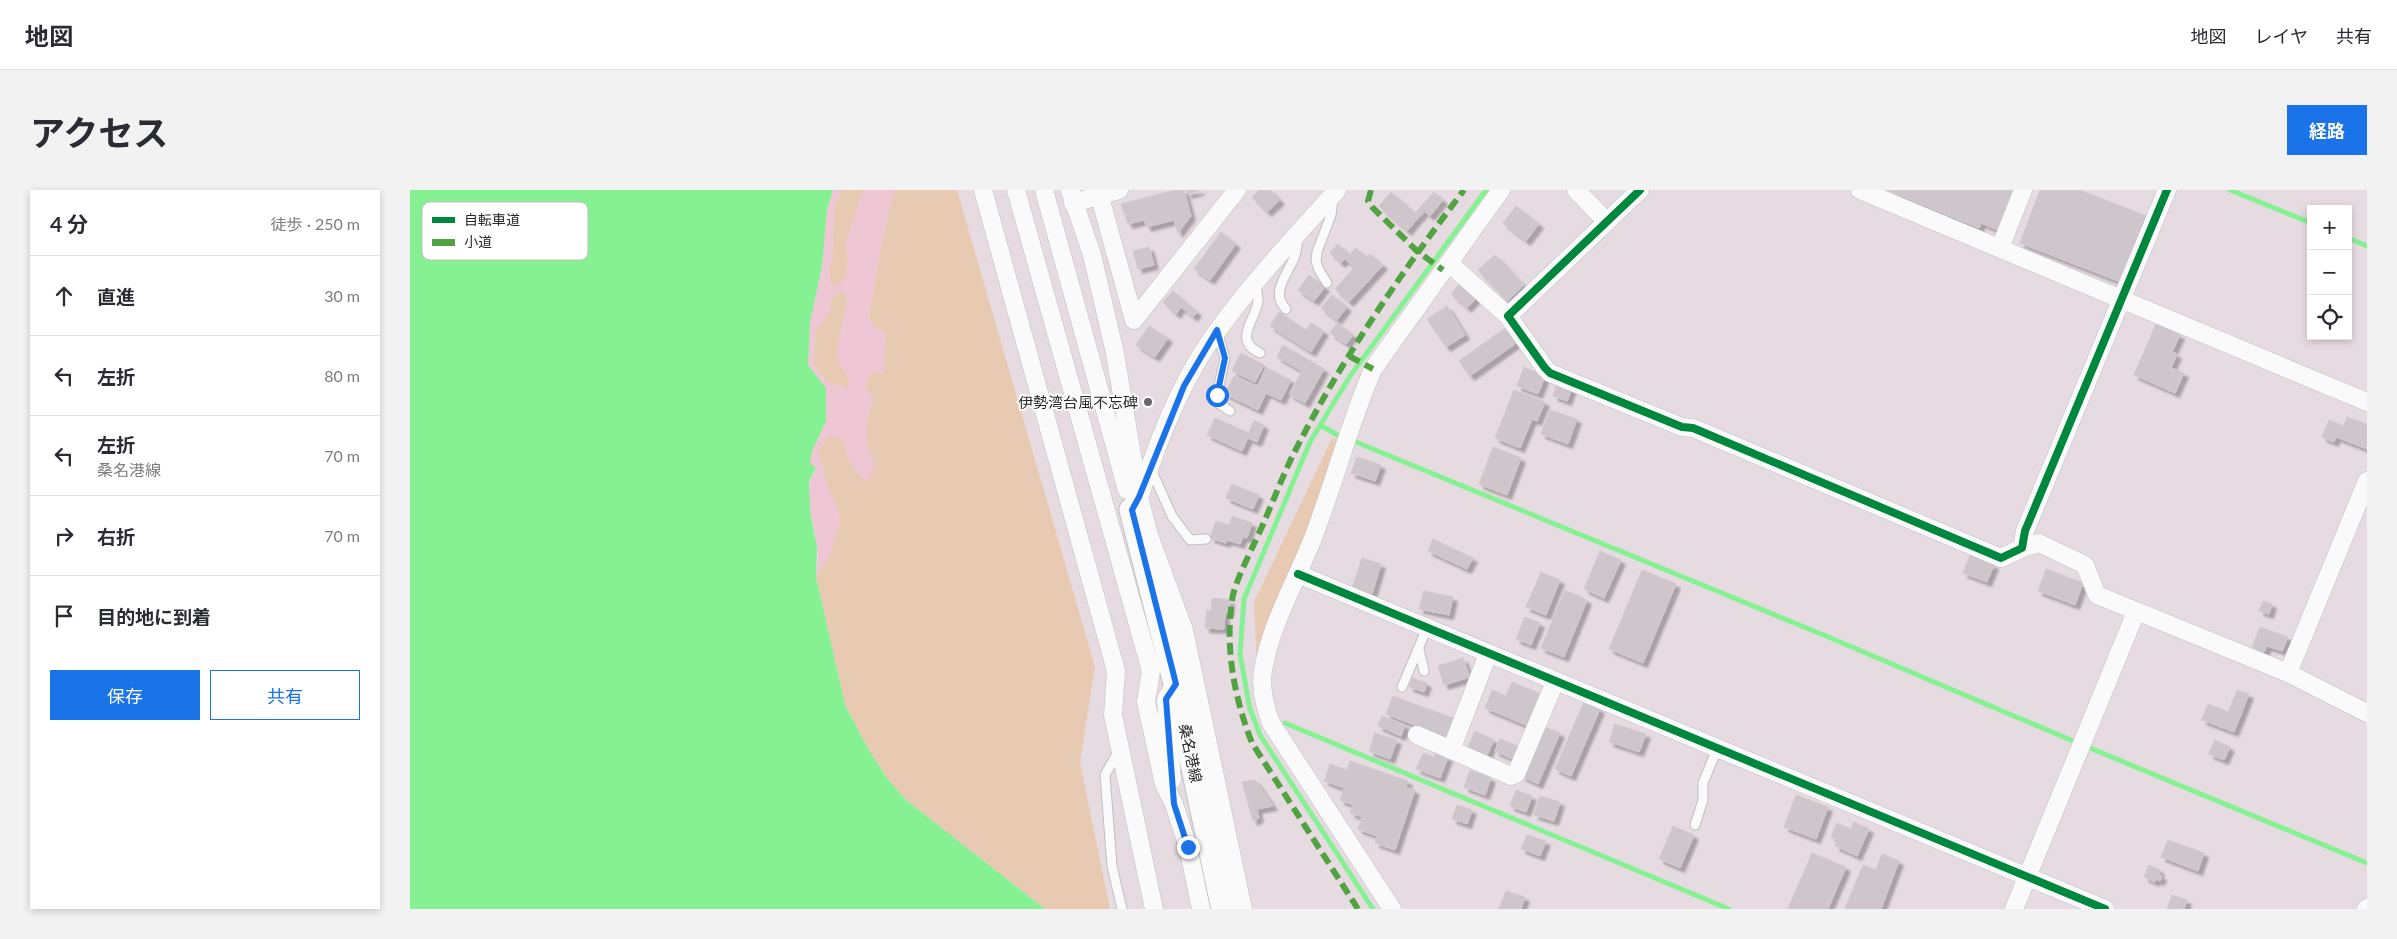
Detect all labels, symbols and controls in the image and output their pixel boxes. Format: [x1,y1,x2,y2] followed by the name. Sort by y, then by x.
[25,21,73,50] text: 地図
[2191,25,2227,47] text: 地図
[2255,25,2308,47] text: レイヤ
[2336,25,2372,47] text: 共有
[2287,105,2367,155] button: 経路
[30,111,168,153] text: アクセス
[422,202,588,260] legend
[2307,205,2352,340] map controls
[2307,205,2352,250] button: +
[50,211,88,236] text: 4 分
[464,211,520,228] text: 自転車道
[271,214,360,233] text: 徒歩 · 250 m
[464,233,492,250] text: 小道
[2307,250,2352,295] button: −
[50,282,78,310] icon: ahead
[97,285,135,308] text: 直進
[324,286,360,305] text: 30 m
[2307,295,2352,340] button: locate
[50,362,78,390] icon: left
[97,365,135,388] text: 左折
[324,366,360,385] text: 80 m
[1206,384,1229,407] route start
[1018,393,1138,411] place label: 伊勢湾台風不忘碑
[1142,396,1154,408] marker: 伊勢湾台風不忘碑
[97,433,135,456] text: 左折
[50,442,78,470] icon: left
[324,446,360,465] text: 70 m
[97,460,161,479] text: 桑名港線
[50,522,78,550] icon: right
[97,525,135,548] text: 右折
[324,526,360,545] text: 70 m
[50,602,78,630] icon: arrive
[97,605,211,628] text: 目的地に到着
[50,670,200,720] button: 保存
[210,670,360,720] button: 共有
[1176,722,1206,784] street label: 桑名港線
[1177,836,1200,859] route end

